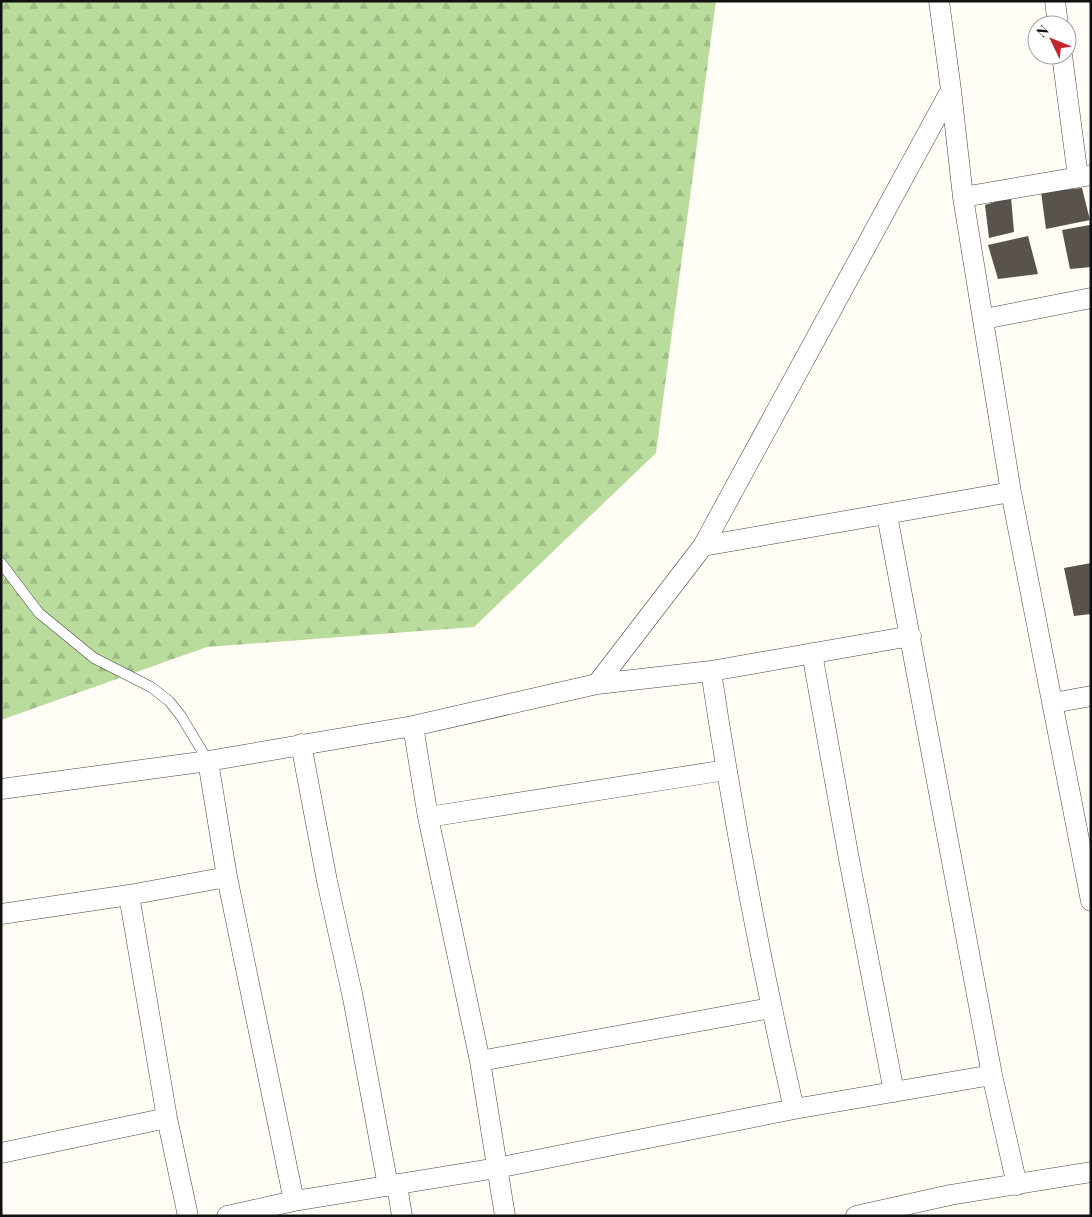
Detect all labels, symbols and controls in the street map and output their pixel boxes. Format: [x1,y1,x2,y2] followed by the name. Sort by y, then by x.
[1027,15,1077,65] north arrow
[1032,21,1053,41] text: N

